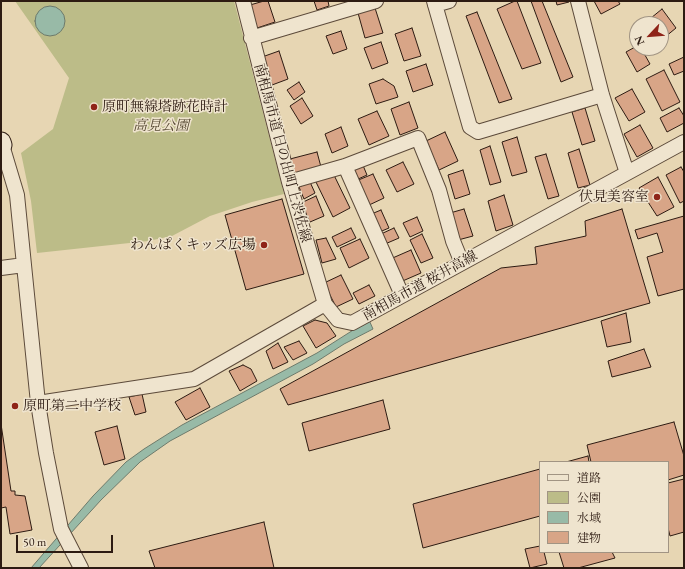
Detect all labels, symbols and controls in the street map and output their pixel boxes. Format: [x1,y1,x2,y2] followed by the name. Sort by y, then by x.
[629,16,669,56] north arrow
[631,34,647,48] text: N
[250,62,314,244] street label: 南相馬市道 日の出町上渋佐線
[102,99,228,115] place label: 原町無線塔跡花時計
[89,102,99,112] marker: 原町無線塔跡花時計
[133,118,189,134] park label: 高見公園
[579,189,649,205] place label: 伏見美容室
[652,192,662,202] marker: 伏見美容室
[130,237,256,253] place label: わんぱくキッズ広場
[259,240,269,250] marker: わんぱくキッズ広場
[360,247,480,325] street label: 南相馬市道 桜井高線
[23,398,121,414] place label: 原町第二中学校
[10,401,20,411] marker: 原町第二中学校
[539,461,669,553] legend
[577,470,601,486] text: 道路
[577,490,601,506] text: 公園
[577,510,601,526] text: 水域
[18,527,115,553] scale bar
[577,530,601,546] text: 建物
[23,534,46,550] text: 50 m

